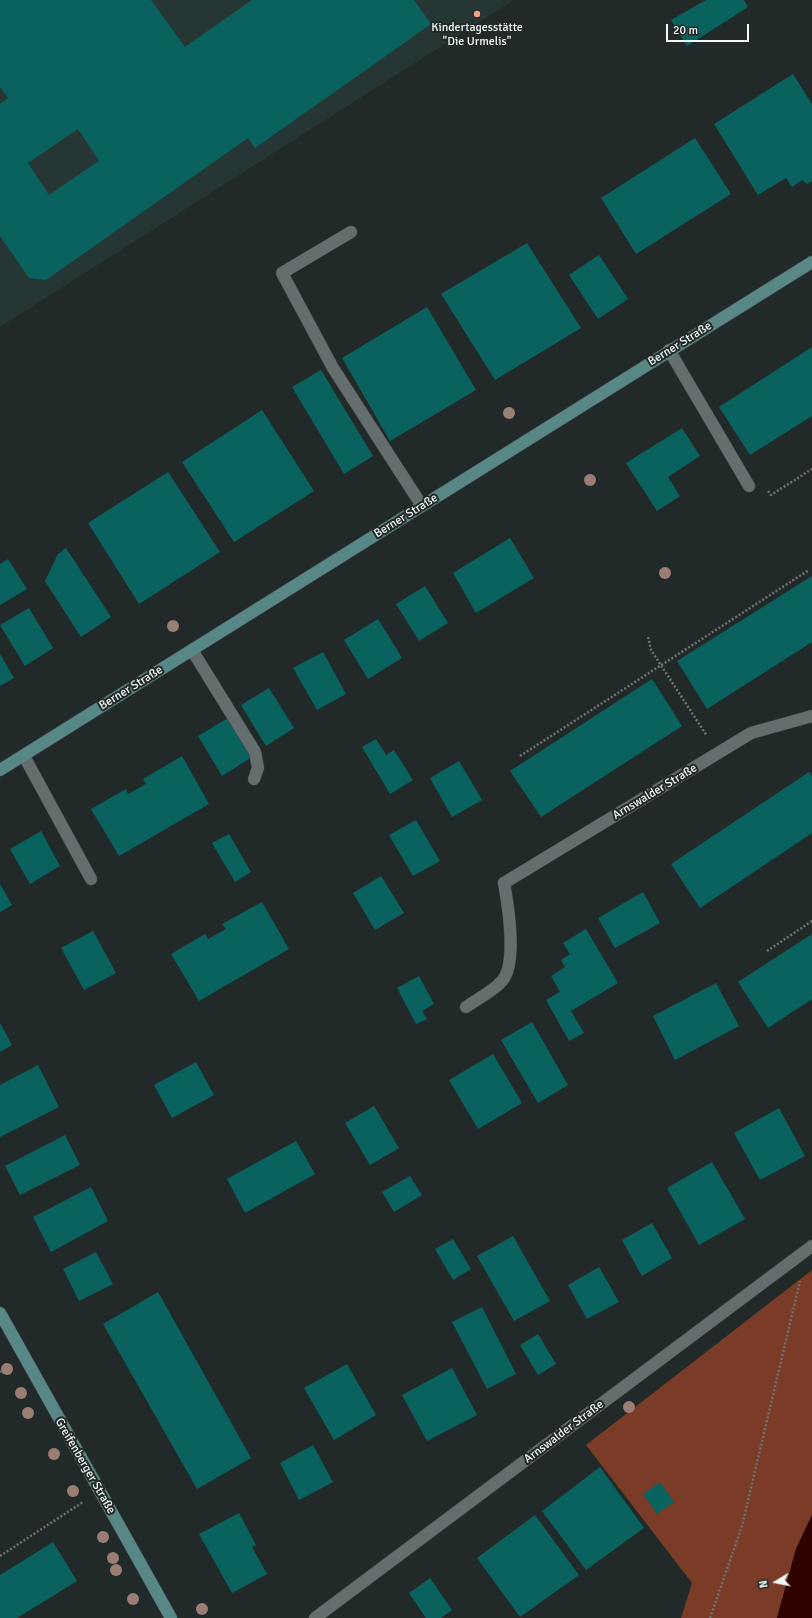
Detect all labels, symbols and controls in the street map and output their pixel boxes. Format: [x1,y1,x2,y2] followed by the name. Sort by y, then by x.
[472,9,482,19] marker: Kindertagesstätte "Die Urmelis"
[668,16,751,42] scale bar
[431,21,523,49] place label: Kindertagesstätte "Die Urmelis"
[673,23,698,38] text: 20 m
[646,319,714,369] street label: Berner Straße
[372,491,440,541] street label: Berner Straße
[97,663,165,713] street label: Berner Straße
[610,761,700,823] street label: Arnswalder Straße
[521,1397,607,1467] street label: Arnswalder Straße
[52,1415,118,1517] street label: Greifenberger Straße
[756,1562,796,1602] north arrow
[757,1579,771,1589] text: N

